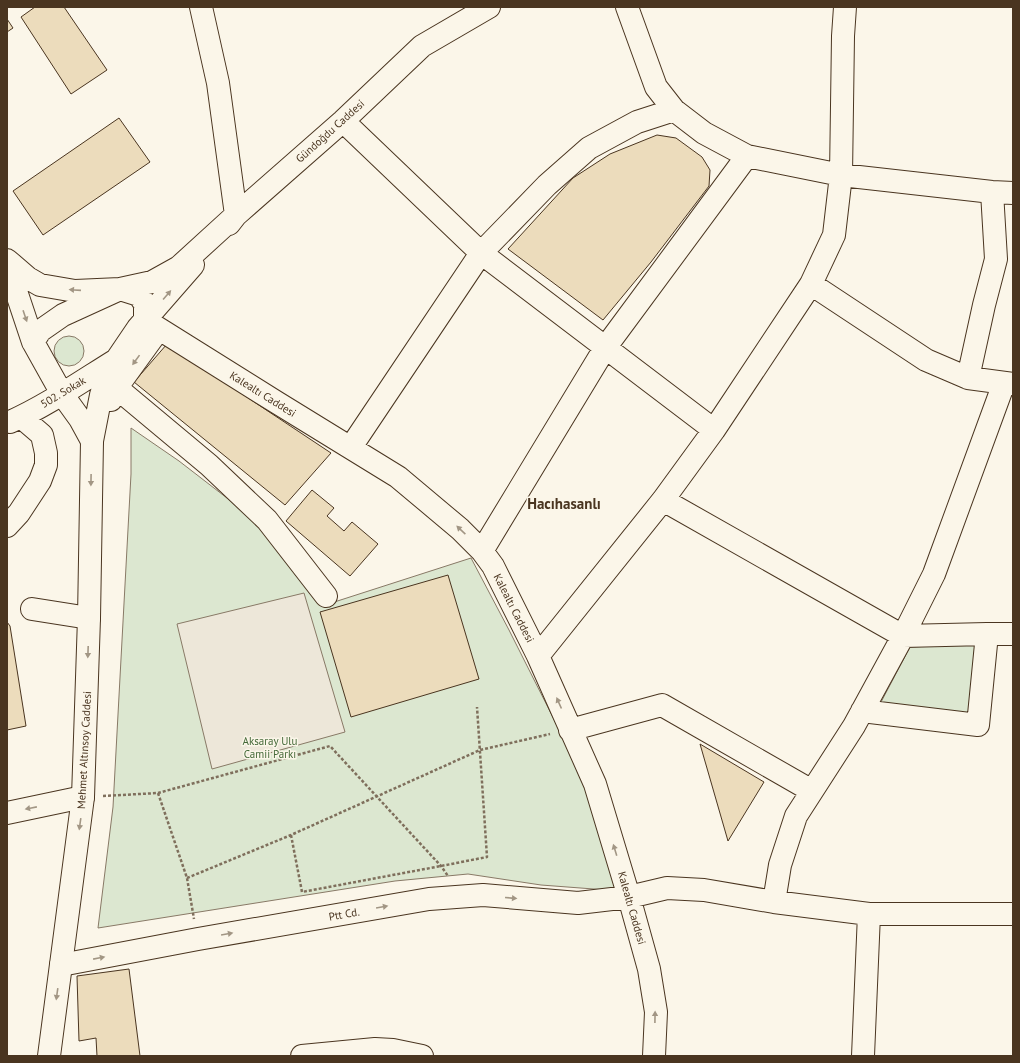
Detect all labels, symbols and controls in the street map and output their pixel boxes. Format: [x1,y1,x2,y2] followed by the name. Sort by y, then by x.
[293,96,367,166] street label: Gündoğdu Caddesi
[68,287,81,293] one-way arrow
[162,290,171,300] one-way arrow
[22,311,28,323] one-way arrow
[132,355,140,366] one-way arrow
[227,368,299,420] street label: Kalealtı Caddesi
[38,373,89,411] street label: 502. Sokak
[88,474,94,487] one-way arrow
[527,494,601,513] district label: Hacıhasanlı
[456,526,466,535] one-way arrow
[491,571,537,645] street label: Kalealtı Caddesi
[85,646,91,659] one-way arrow
[74,691,94,809] street label: Mehmet Altınsoy Caddesi
[556,698,562,709] one-way arrow
[243,734,298,761] park label: Aksaray Ulu Camii Parkı
[25,805,38,811] one-way arrow
[77,818,83,830] one-way arrow
[612,844,618,856] one-way arrow
[615,870,649,946] street label: Kalealtı Caddesi
[505,894,518,901] one-way arrow
[327,904,361,924] street label: Ptt Cd.
[376,904,389,910] one-way arrow
[221,931,233,937] one-way arrow
[93,955,105,961] one-way arrow
[54,988,60,1000] one-way arrow
[652,1011,659,1023] one-way arrow

